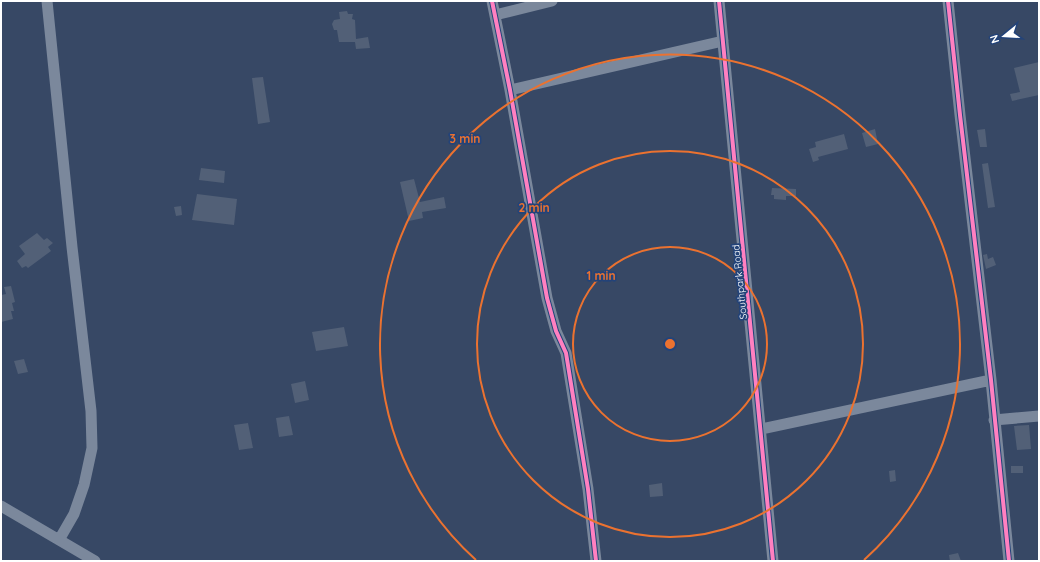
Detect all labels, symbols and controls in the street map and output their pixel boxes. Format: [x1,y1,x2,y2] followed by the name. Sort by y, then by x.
[984,16,1024,56] north arrow
[987,33,1002,45] text: N
[450,131,480,146] text: 3 min
[518,200,550,215] text: 2 min
[729,244,750,320] street label: Southpark Road
[586,268,616,283] text: 1 min
[663,337,677,351] centre of rings

